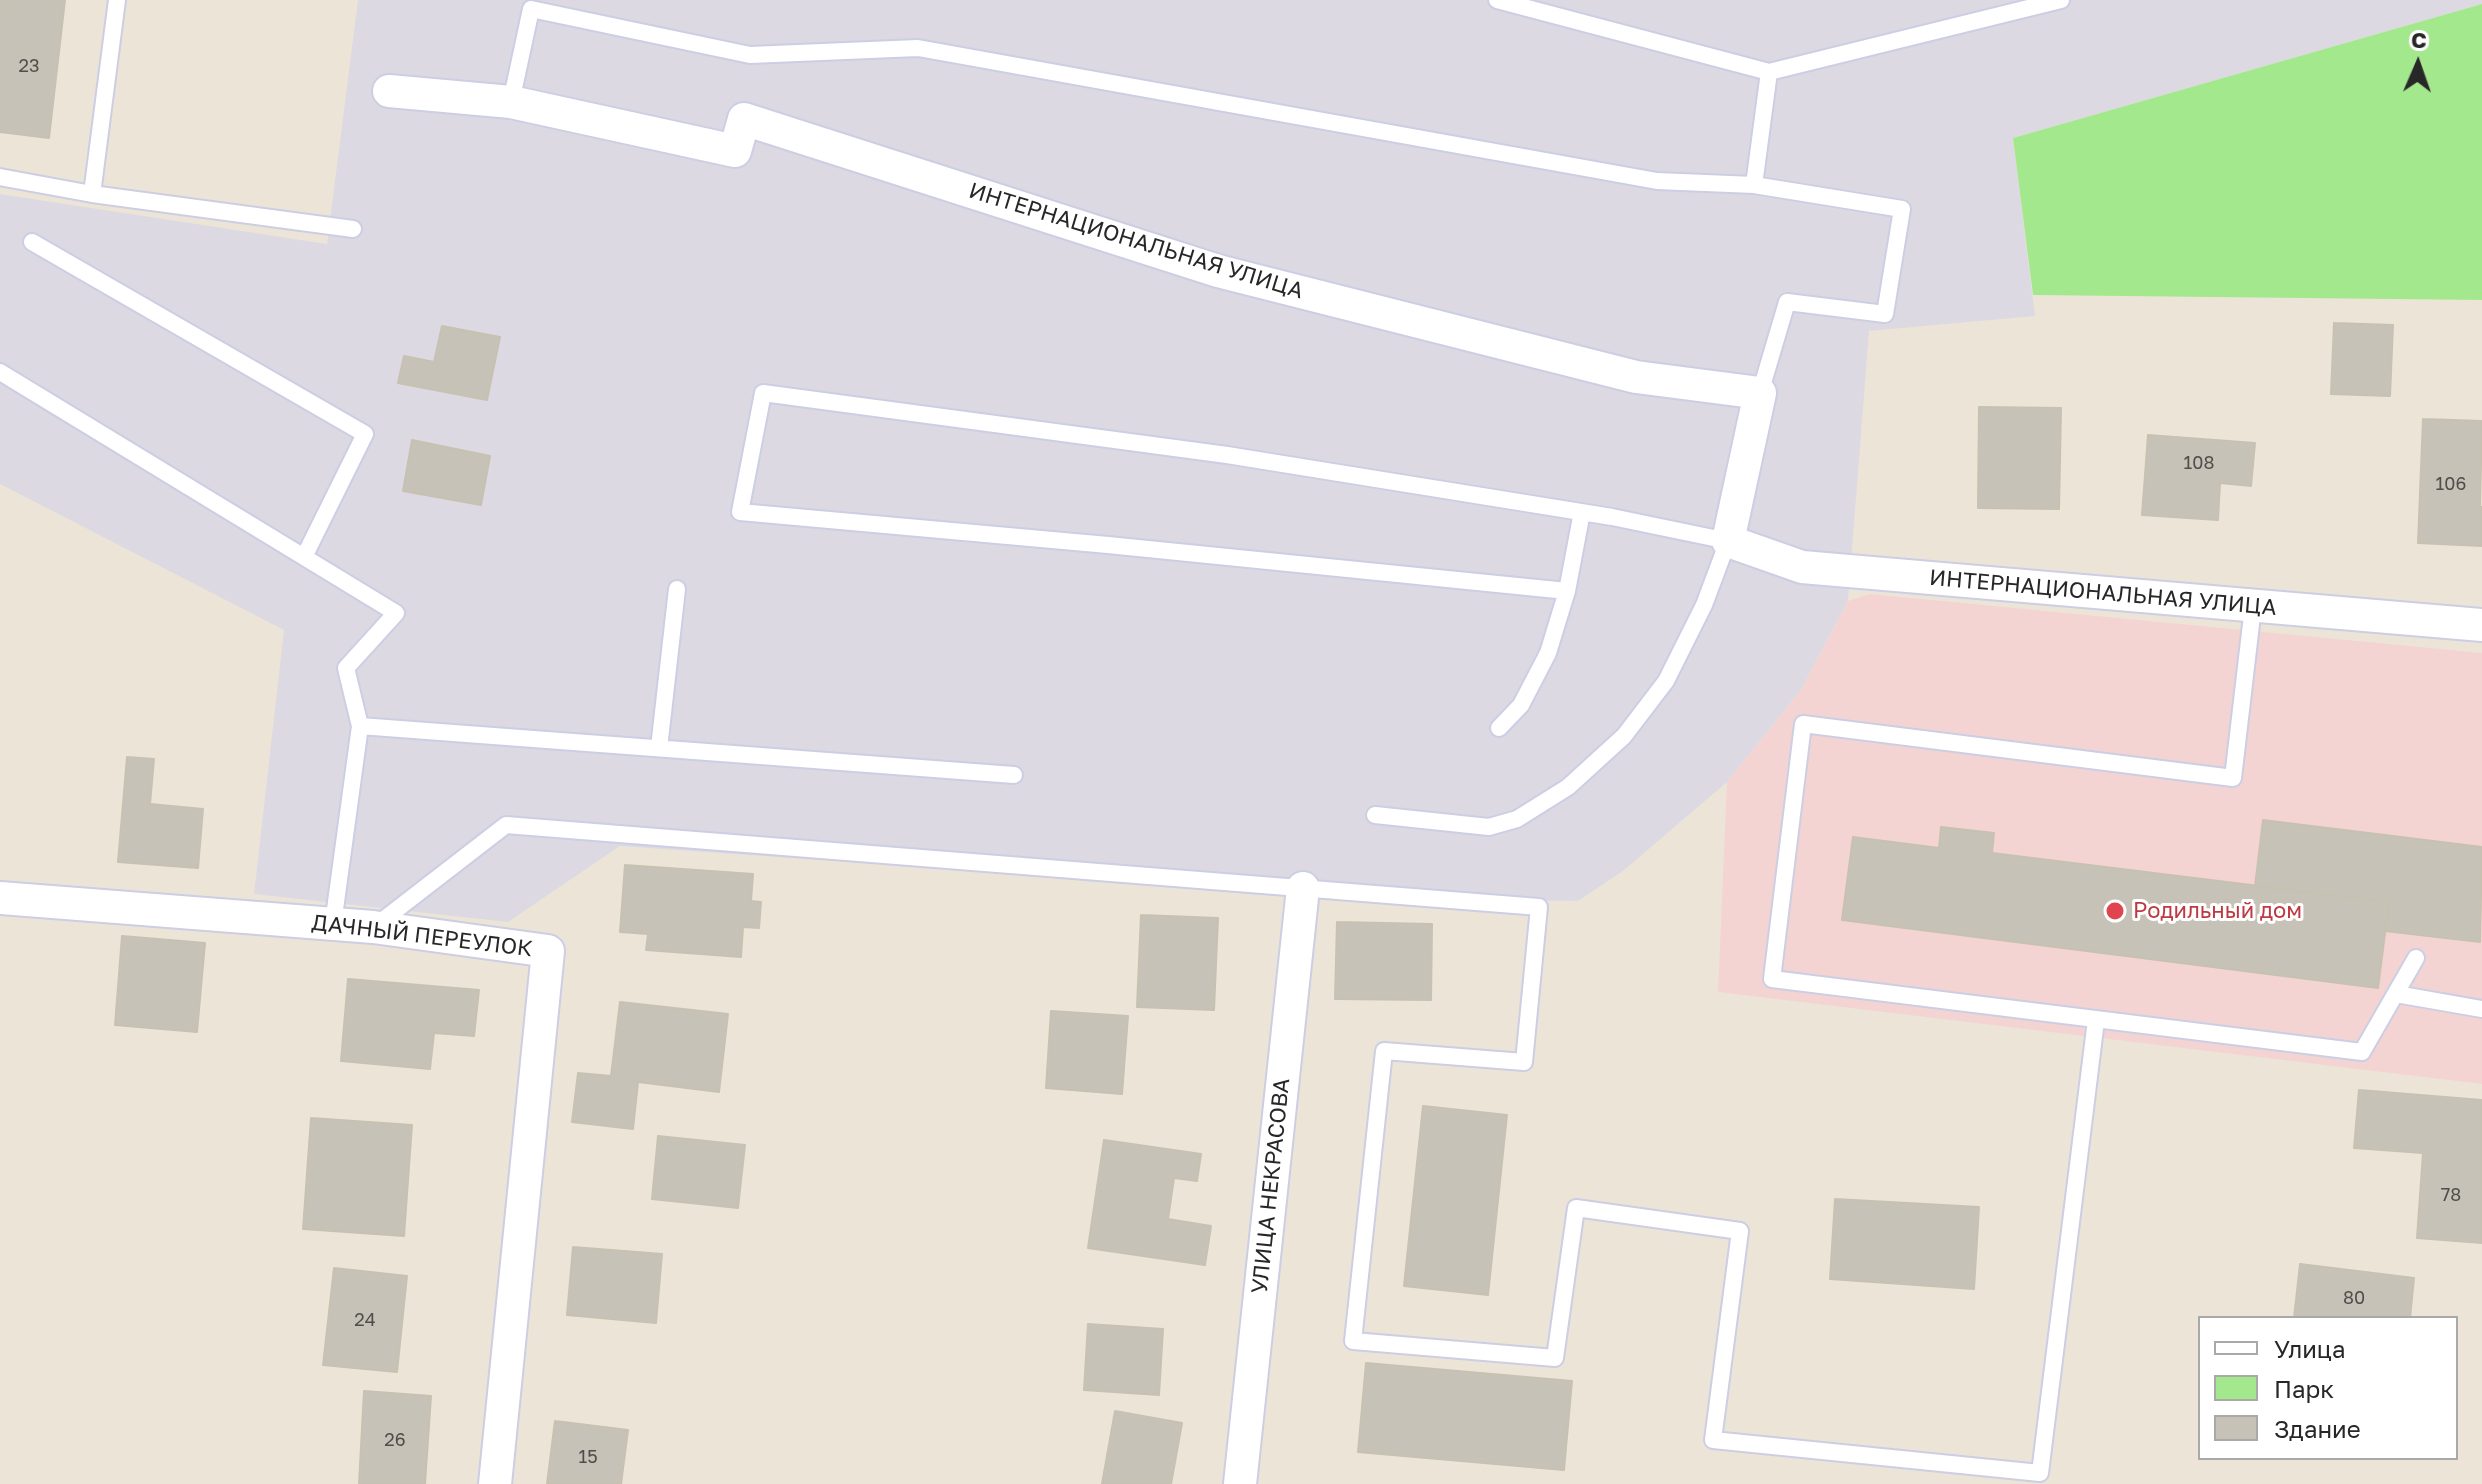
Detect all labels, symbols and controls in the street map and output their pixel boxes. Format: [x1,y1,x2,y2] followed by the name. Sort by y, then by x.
[2378,24,2458,104] north arrow
[2411,26,2427,53] text: С
[19,55,39,77] house number: 23
[966,177,1306,305] street label: ИНТЕРНАЦИОНАЛЬНАЯ УЛИЦА
[2184,452,2214,474] house number: 108
[2436,473,2466,495] house number: 106
[1928,565,2278,621] street label: ИНТЕРНАЦИОНАЛЬНАЯ УЛИЦА
[2133,898,2302,924] place label: Родильный дом
[2104,900,2126,922] marker: Родильный дом
[310,909,534,963] street label: ДАЧНЫЙ ПЕРЕУЛОК
[1247,1077,1295,1295] street label: УЛИЦА НЕКРАСОВА
[2441,1184,2461,1206] house number: 78
[2343,1287,2365,1309] house number: 80
[354,1309,376,1331] house number: 24
[2198,1316,2458,1460] legend
[2274,1334,2346,1363] text: Улица
[2274,1374,2334,1403] text: Парк
[2274,1414,2361,1443] text: Здание
[384,1429,406,1451] house number: 26
[578,1446,598,1468] house number: 15

